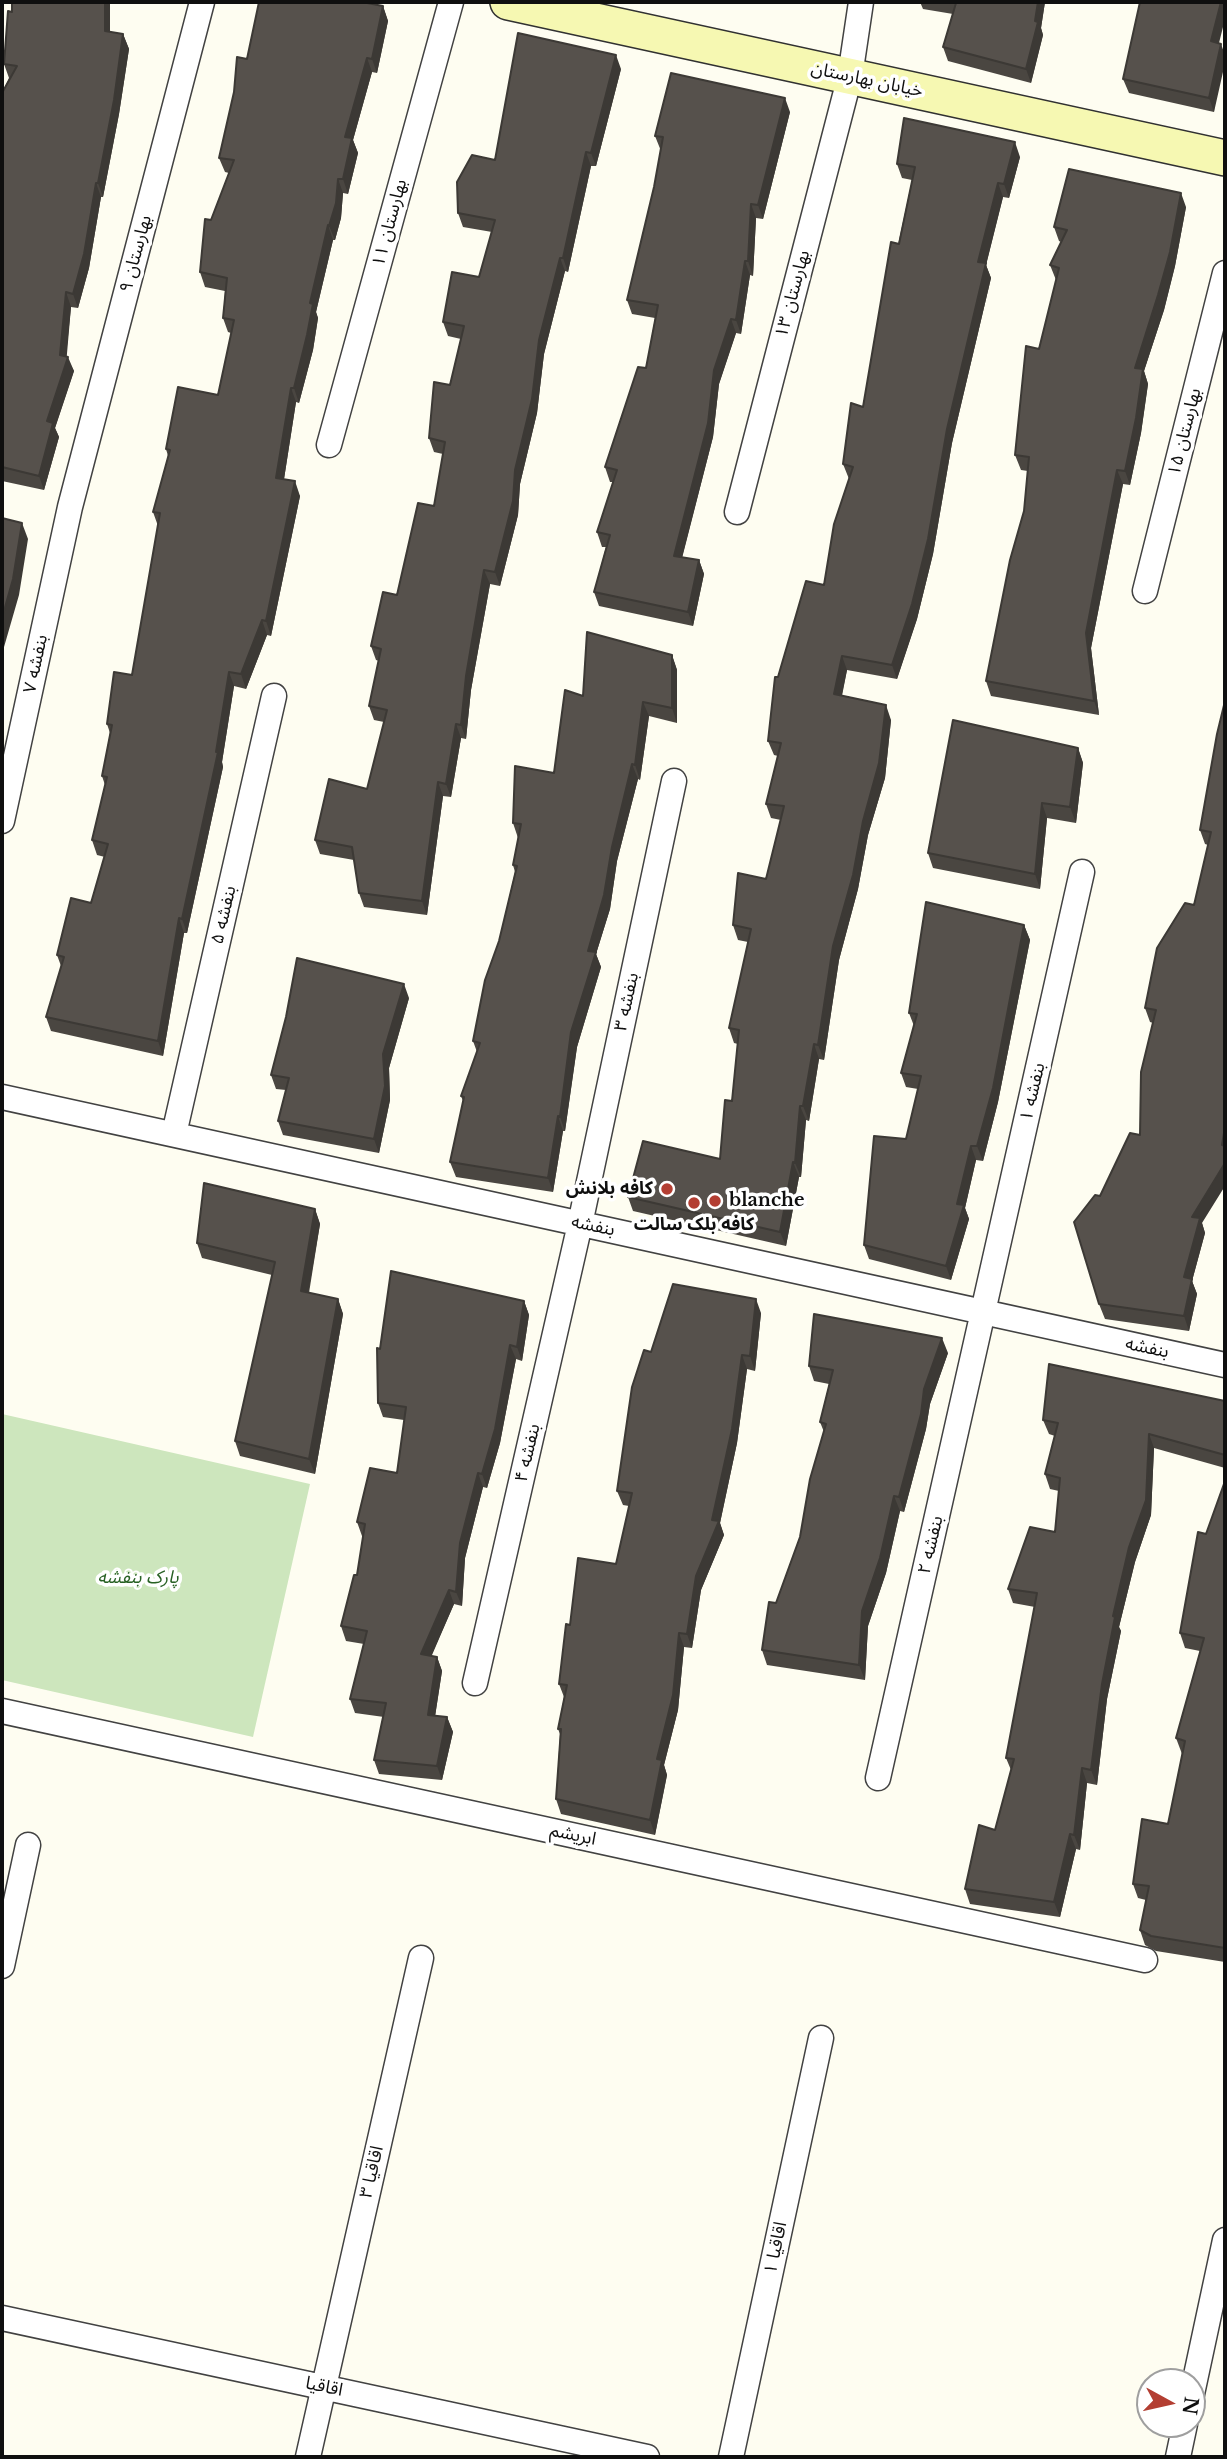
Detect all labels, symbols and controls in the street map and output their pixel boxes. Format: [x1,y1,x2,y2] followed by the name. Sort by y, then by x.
[809,58,925,102] street label: خیابان بهارستان
[368,177,412,269] street label: بهارستان ۱۱
[115,213,157,295] street label: بهارستان ۹
[771,248,815,340] street label: بهارستان ۱۳
[1164,386,1206,478] street label: بهارستان ۱۵
[19,633,53,695] street label: بنفشه ۷
[207,884,241,946] street label: بنفشه ۵
[610,971,644,1033] street label: بنفشه ۳
[1016,1061,1050,1123] street label: بنفشه ۱
[566,1178,653,1200] place label: کافه بلانش
[659,1181,675,1197] marker: کافه بلانش
[729,1190,804,1212] place label: blanche
[707,1193,723,1209] marker: blanche
[686,1195,702,1211] marker: کافه بلک سالت
[569,1211,617,1241] street label: بنفشه
[634,1214,754,1236] place label: کافه بلک سالت
[1123,1333,1171,1363] street label: بنفشه
[511,1422,545,1484] street label: بنفشه ۴
[914,1514,948,1576] street label: بنفشه ۲
[97,1567,179,1589] park label: پارک بنفشه
[548,1820,598,1850] street label: ابریشم
[356,2144,388,2200] street label: اقاقیا ۳
[760,2220,792,2276] street label: اقاقیا ۱
[1136,2368,1206,2438] north arrow
[303,2373,345,2401] street label: اقاقیا
[1178,2395,1203,2416] text: N

